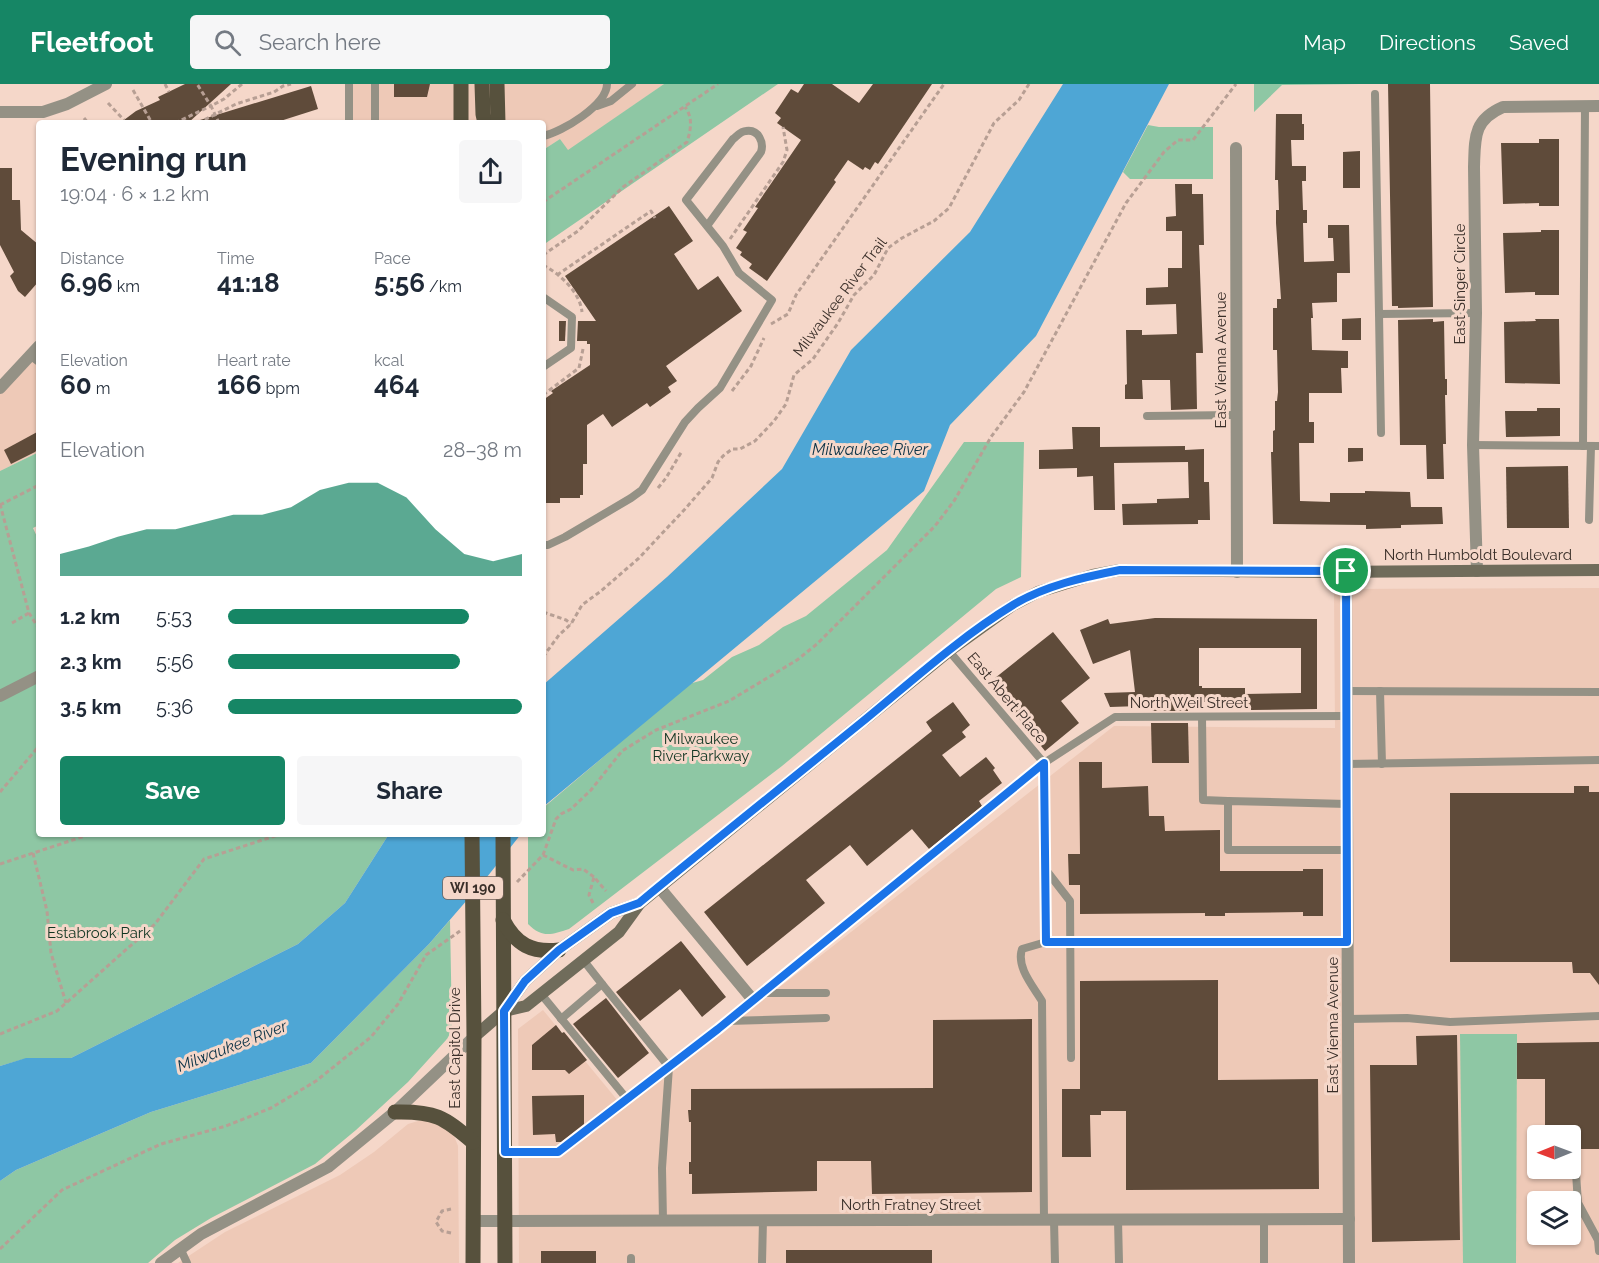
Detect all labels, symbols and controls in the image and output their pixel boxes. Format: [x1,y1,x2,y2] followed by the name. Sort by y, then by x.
[190,15,610,69] search box
[30,26,154,59] text: Fleetfoot
[211,26,244,59] icon: search
[259,29,381,55] text: Search here
[1303,30,1346,55] text: Map
[1379,30,1476,55] text: Directions
[1509,30,1569,55] text: Saved
[60,140,247,179] text: Evening run
[459,140,522,203] button: share
[60,182,209,206] text: 19:04 · 6 × 1.2 km
[1451,223,1469,345] street label: East Singer Circle
[789,233,891,360] street label: Milwaukee River Trail
[60,249,124,268] text: Distance
[217,249,254,268] text: Time
[374,249,411,268] text: Pace
[60,268,113,298] text: 6.96
[217,268,280,298] text: 41:18
[374,268,425,298] text: 5:56
[113,277,140,296] text: km
[425,277,462,296] text: /km
[1212,291,1230,428] street label: East Vienna Avenue
[60,351,128,370] text: Elevation
[217,351,291,370] text: Heart rate
[374,351,404,370] text: kcal
[60,370,92,400] text: 60
[217,370,261,400] text: 166
[374,370,419,400] text: 464
[92,379,111,398] text: m
[261,379,300,398] text: bpm
[60,438,145,462] text: Elevation
[443,438,522,462] text: 28–38 m
[812,440,929,459] water label: Milwaukee River
[1320,545,1371,596] pin
[1384,546,1572,564] street label: North Humboldt Boulevard
[1329,554,1362,587] icon: arrive
[60,605,120,629] text: 1.2 km
[156,605,192,629] text: 5:53
[964,649,1051,748] street label: East Abert Place
[60,650,122,674] text: 2.3 km
[156,650,194,674] text: 5:56
[1130,694,1248,712] street label: North Weil Street
[60,695,121,719] text: 3.5 km
[156,695,193,719] text: 5:36
[653,730,749,765] park label: Milwaukee River Parkway
[60,756,285,825] button: Save
[297,756,522,825] button: Share
[443,877,503,899] road number: WI 190
[47,924,151,942] park label: Estabrook Park
[1324,956,1342,1093] street label: East Vienna Avenue
[446,987,464,1109] street label: East Capitol Drive
[174,1016,290,1076] water label: Milwaukee River
[1527,1125,1581,1179] north arrow
[1527,1125,1581,1245] map controls
[1527,1191,1581,1245] button: layers
[841,1196,981,1214] street label: North Fratney Street

